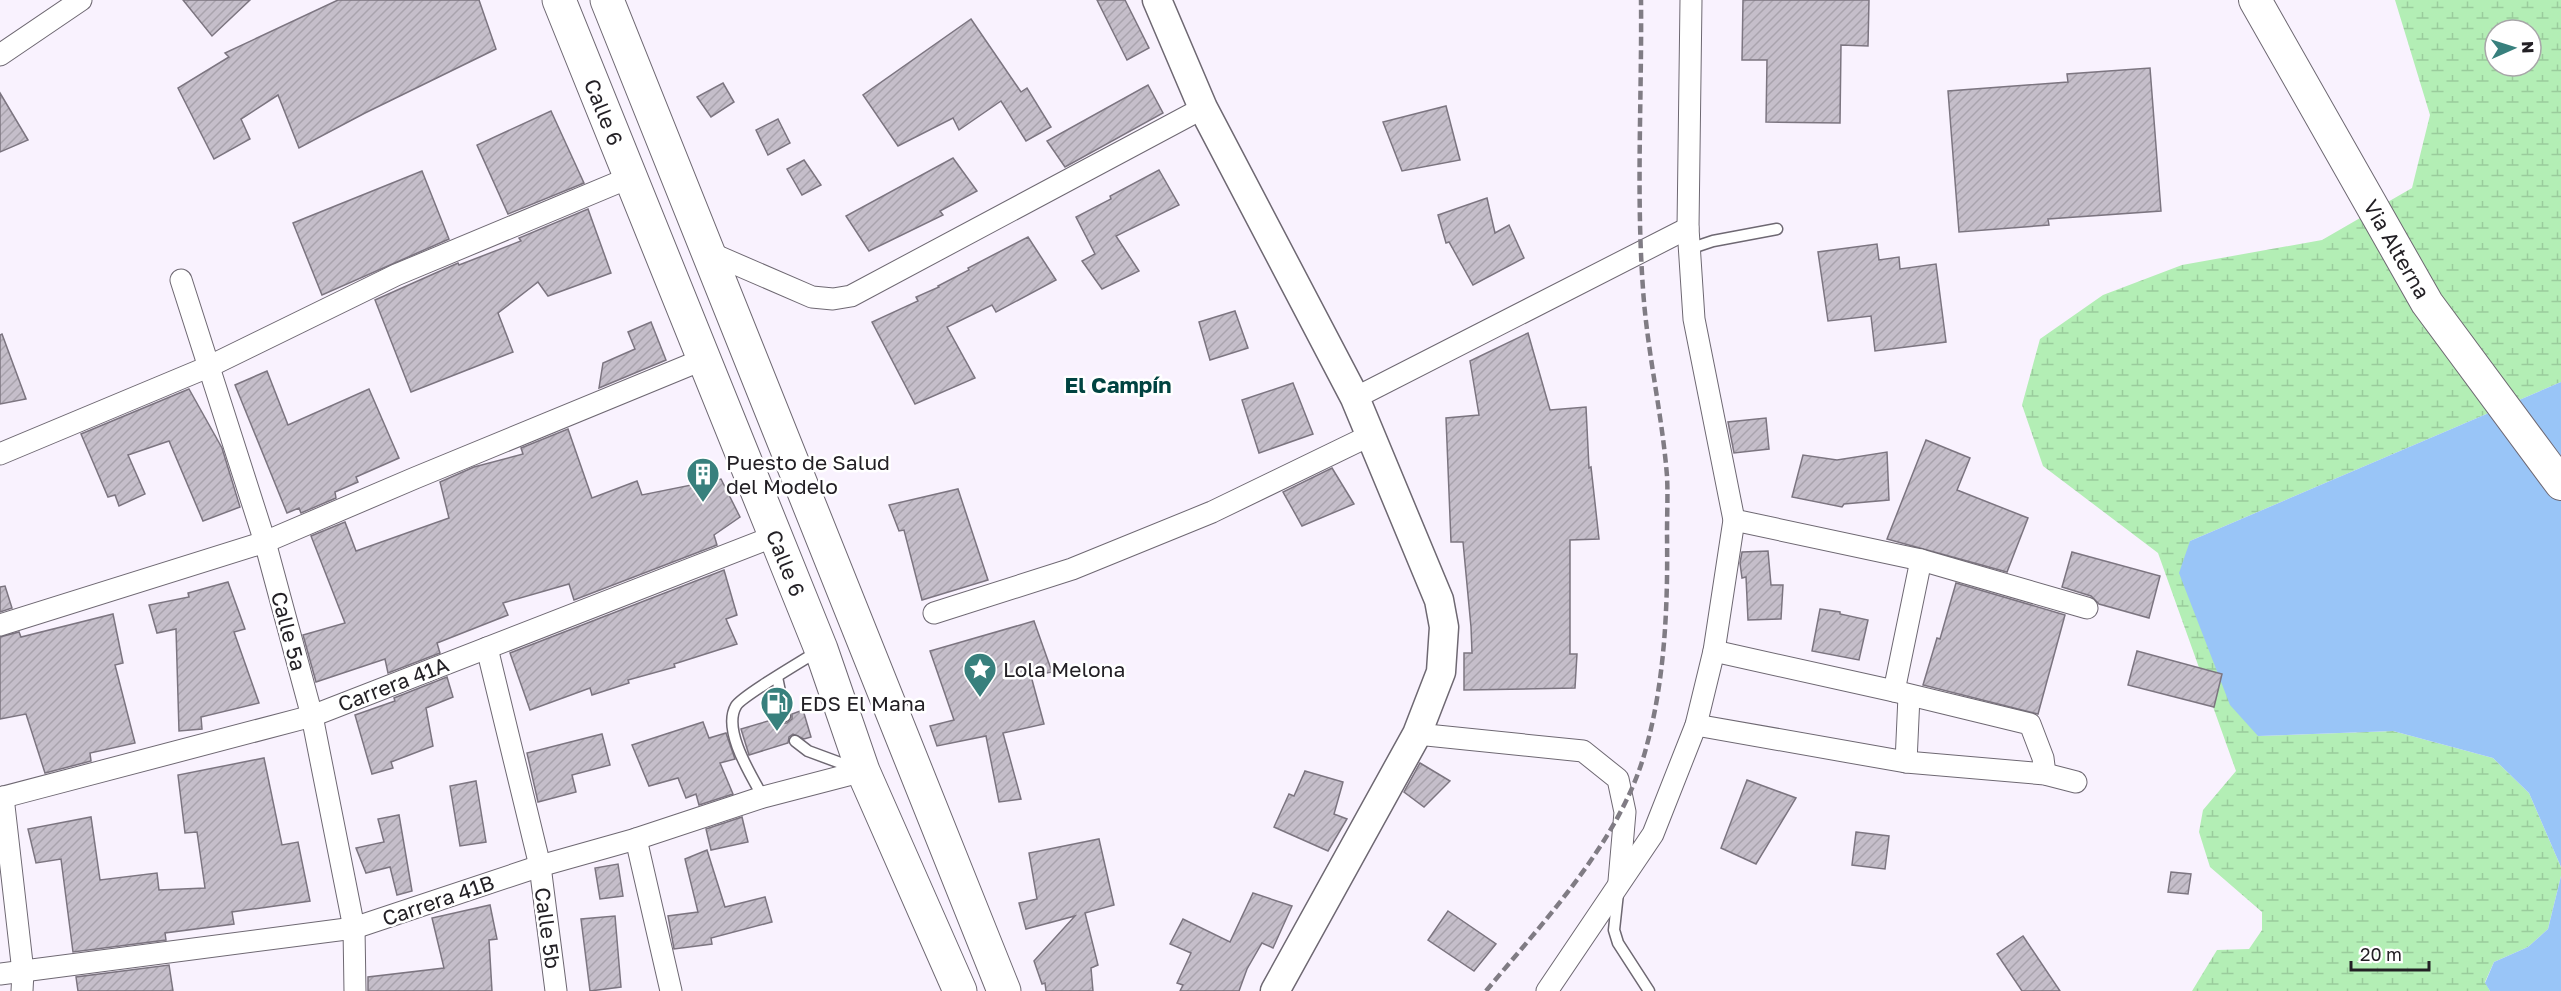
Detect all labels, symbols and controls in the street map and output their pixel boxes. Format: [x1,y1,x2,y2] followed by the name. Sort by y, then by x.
[2483,18,2543,78] north arrow
[2518,41,2538,54] text: N
[579,75,629,149] street label: Calle 6
[2358,195,2436,303] street label: Via Alterna
[1064,371,1172,398] district label: El Campín
[726,449,890,499] place label: Puesto de Salud del Modelo
[685,456,721,503] building icon: Puesto de Salud del Modelo
[761,526,811,600] street label: Calle 6
[266,589,312,673] street label: Calle 5a
[334,651,452,717] street label: Carrera 41A
[962,651,998,698] place icon: Lola Melona
[1003,656,1125,682] place label: Lola Melona
[759,685,795,732] fuel station icon: EDS El Mana
[800,690,926,716] place label: EDS El Mana
[379,869,497,931] street label: Carrera 41B
[529,886,567,970] street label: Calle 5b
[2351,934,2429,972] scale bar
[2360,943,2402,965] text: 20 m

